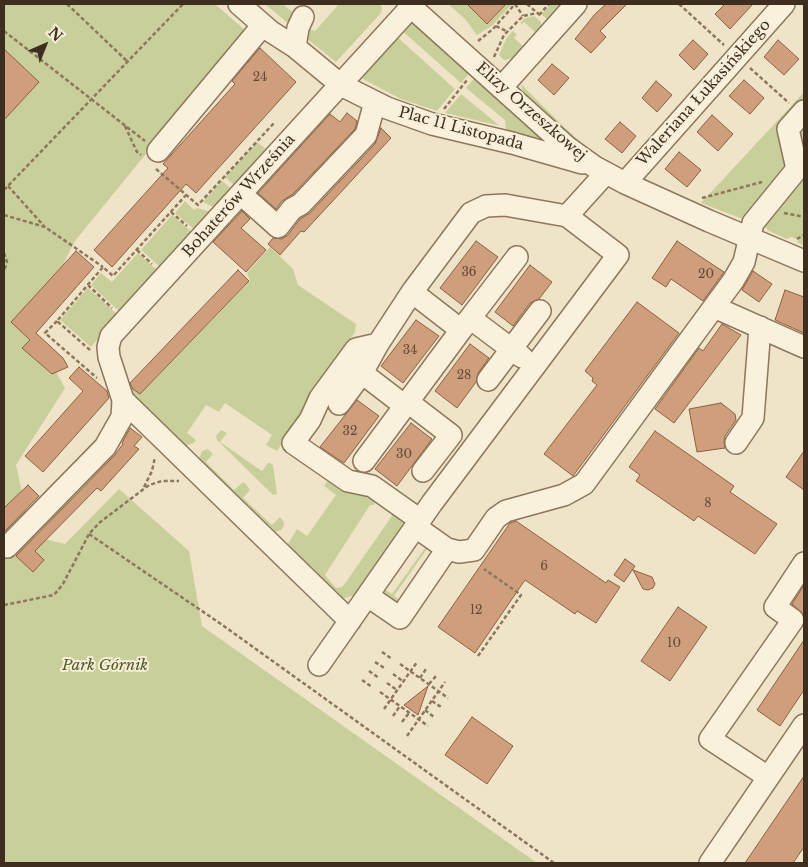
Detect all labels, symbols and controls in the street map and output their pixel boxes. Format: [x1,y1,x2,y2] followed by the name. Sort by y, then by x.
[633,16,775,170] street label: Waleriana Łukasińskiego
[20,20,70,70] north arrow
[44,23,66,45] text: N
[472,59,590,165] street label: Elizy Orzeszkowej
[253,71,267,85] house number: 24
[396,104,526,154] street label: Plac 11 Listopada
[179,131,299,261] street label: Bohaterów Września
[461,266,477,280] house number: 36
[698,268,714,282] house number: 20
[403,344,417,358] house number: 34
[457,369,471,383] house number: 28
[343,425,357,439] house number: 32
[396,448,412,462] house number: 30
[704,497,712,511] house number: 8
[540,560,548,574] house number: 6
[470,604,482,618] house number: 12
[667,637,681,651] house number: 10
[62,657,148,675] park label: Park Górnik

